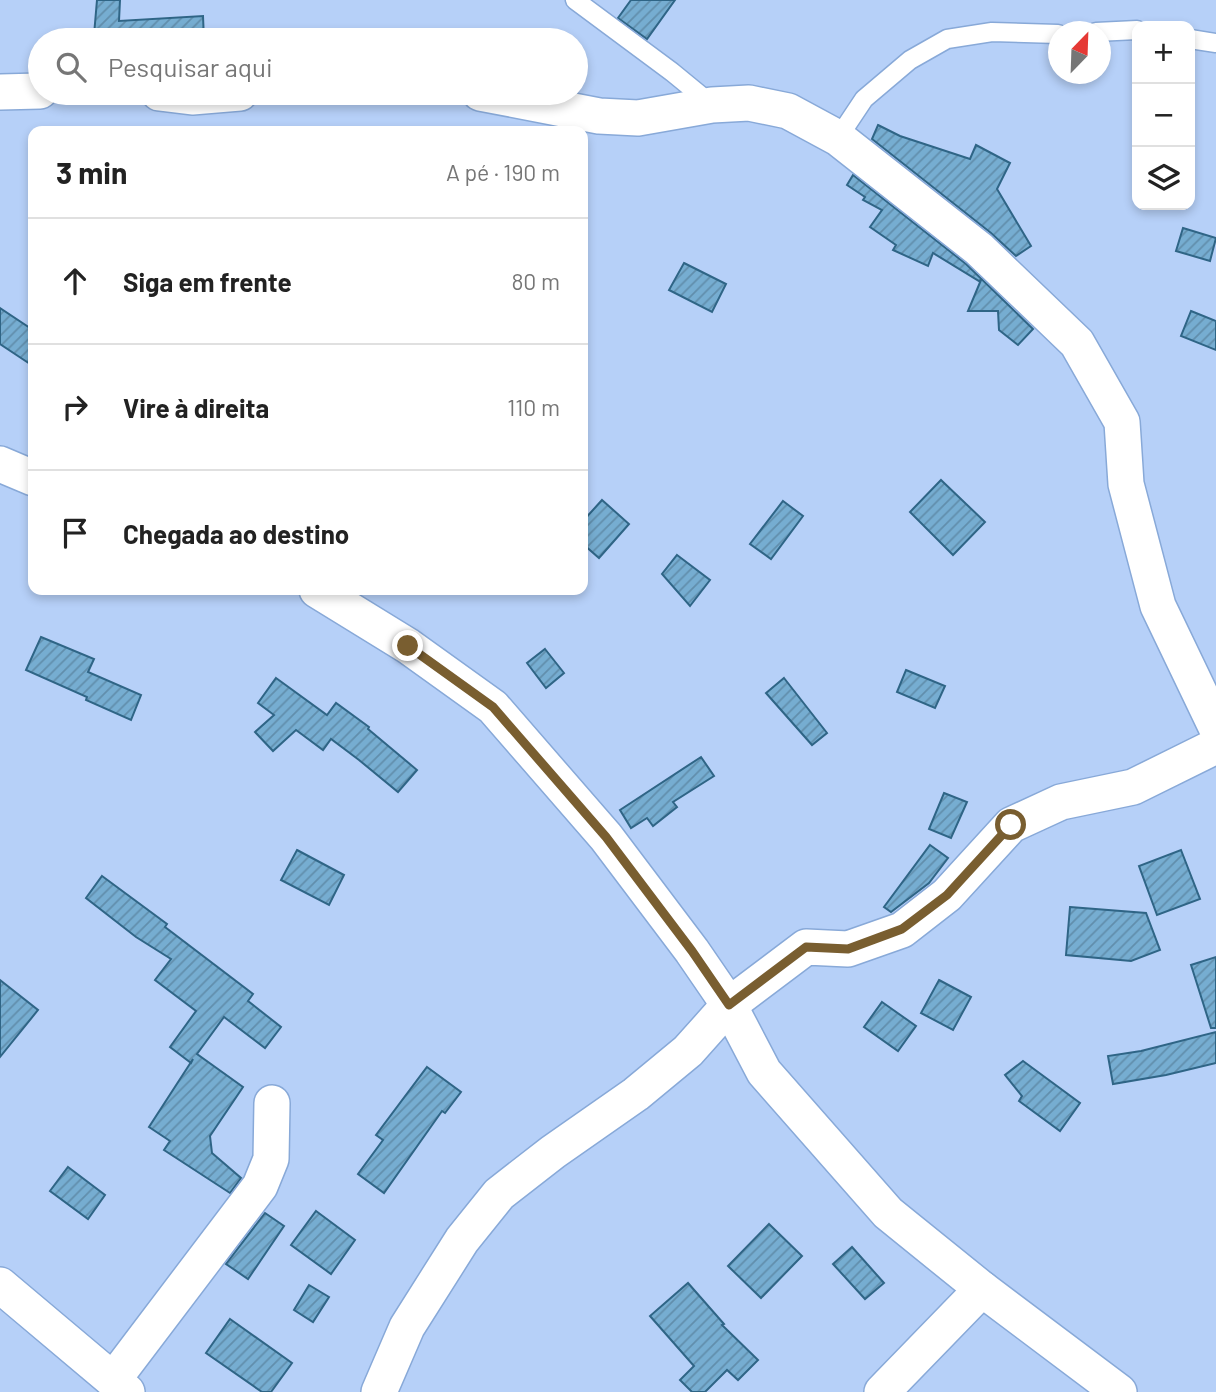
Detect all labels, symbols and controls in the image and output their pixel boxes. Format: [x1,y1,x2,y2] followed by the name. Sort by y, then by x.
[1048,21,1111,84] north arrow
[1132,21,1195,210] map controls
[1132,21,1195,84] button: +
[28,28,588,105] search box
[52,48,90,86] icon: search
[108,51,273,82] text: Pesquisar aqui
[1132,84,1195,147] button: −
[1132,147,1195,210] button: layers
[56,154,127,190] text: 3 min
[446,158,560,186] text: A pé · 190 m
[56,262,94,300] icon: ahead
[123,266,292,297] text: Siga em frente
[511,267,560,295] text: 80 m
[56,388,94,426] icon: right
[123,392,269,423] text: Vire à direita
[507,393,560,421] text: 110 m
[56,514,94,552] icon: arrive
[123,518,349,549] text: Chegada ao destino
[392,630,423,661] route end
[995,809,1026,840] route start

